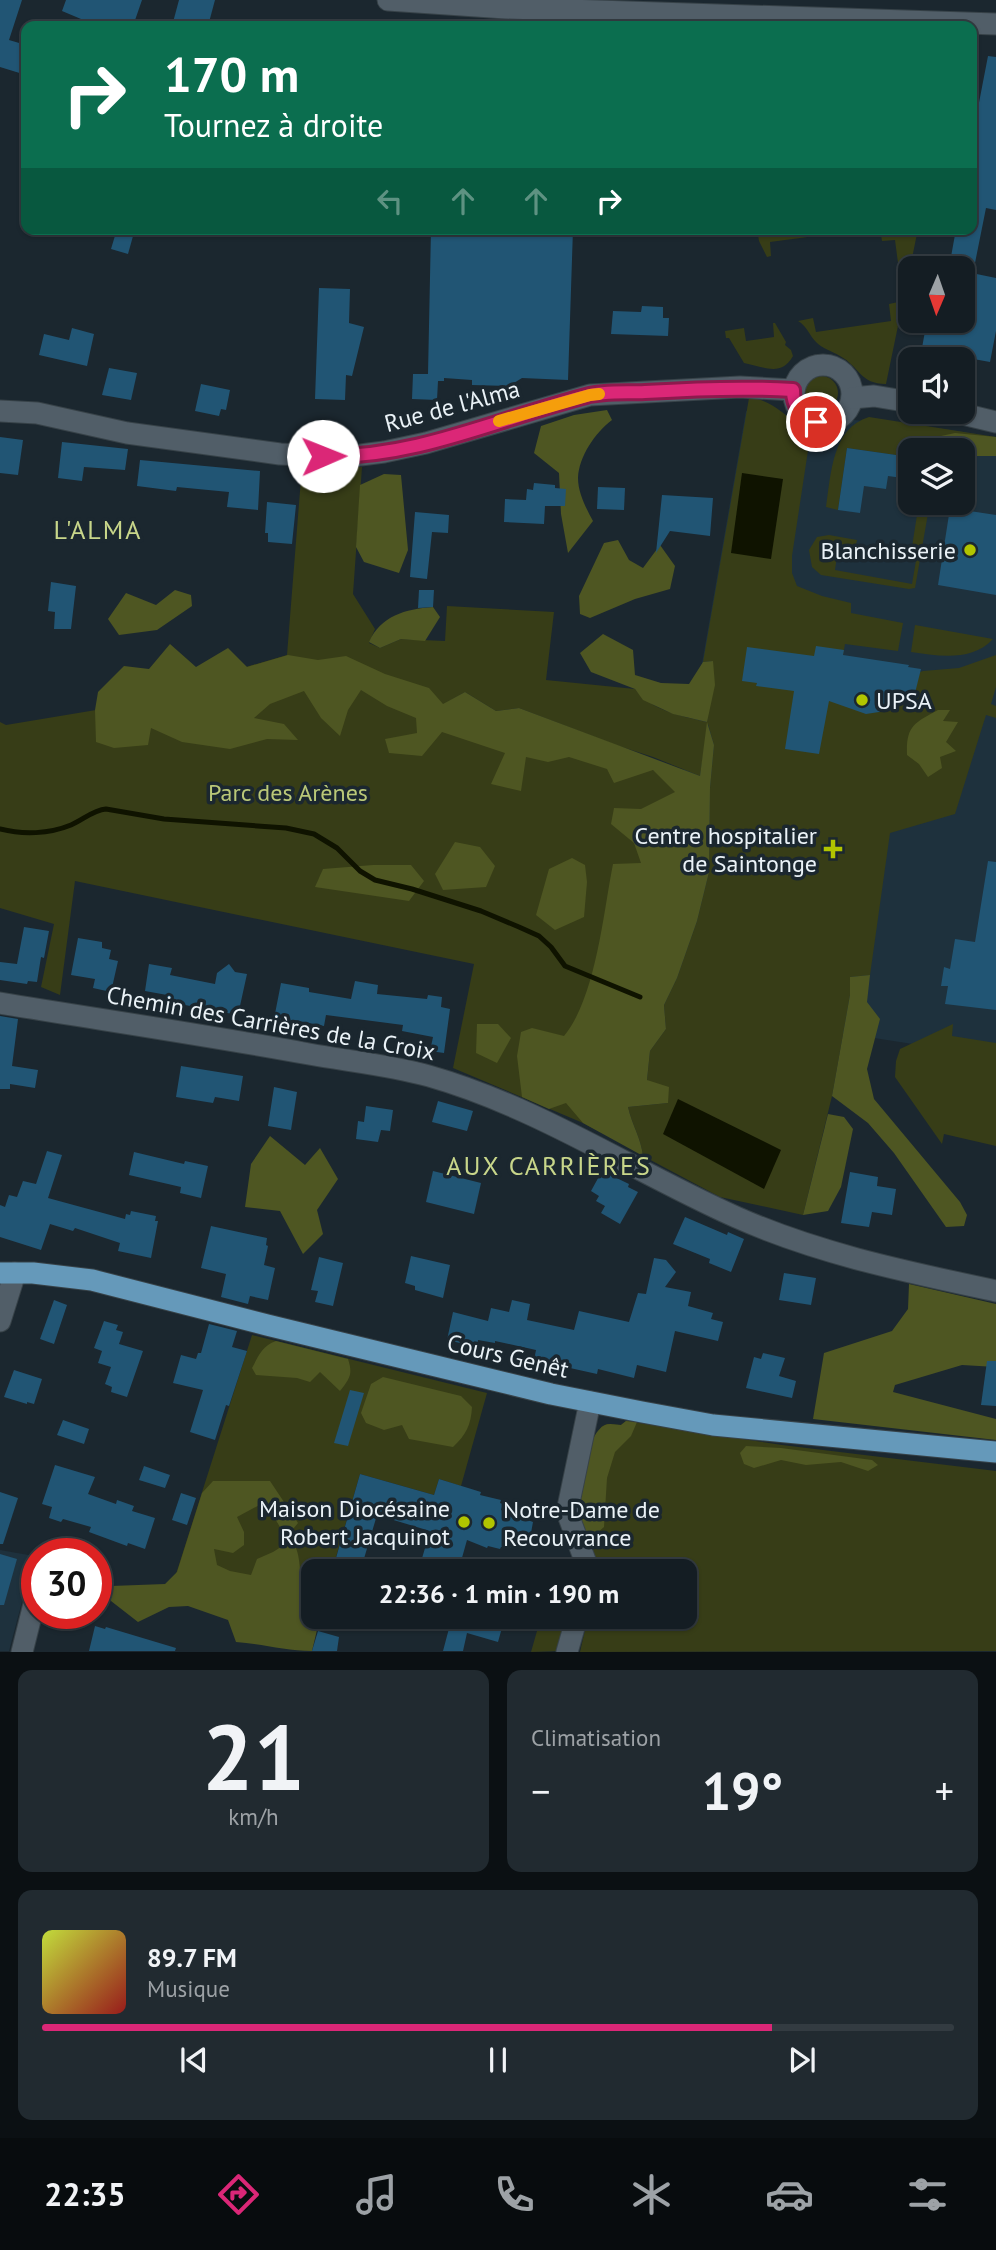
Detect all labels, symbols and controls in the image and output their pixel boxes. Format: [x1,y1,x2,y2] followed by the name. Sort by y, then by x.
[164,42,299,106] text: 170 m
[49,49,140,140] icon: right
[164,104,383,146] text: Tournez à droite
[371,182,409,220] icon: left
[444,182,482,220] icon: ahead
[517,182,555,220] icon: ahead
[590,182,628,220] icon: right
[898,256,975,332] north arrow
[898,256,975,515] map controls
[898,347,975,424] button: sound
[381,373,523,439] street label: Rue de l'Alma
[786,392,846,452] pin
[797,403,835,441] icon: arrive
[286,419,360,493] position arrow
[898,438,975,515] button: layers
[53,513,143,546] district label: L'ALMA
[820,535,956,566] place label: Blanchisserie
[962,542,978,558] marker: Blanchisserie
[876,685,932,716] place label: UPSA
[854,692,870,708] marker: UPSA
[208,777,368,808] park label: Parc des Arènes
[635,820,817,879] place label: Centre hospitalier de Saintonge
[823,839,843,859] marker: Centre hospitalier de Saintonge
[104,979,438,1067] street label: Chemin des Carrières de la Croix
[446,1149,652,1182] district label: AUX CARRIÈRES
[444,1327,572,1385] street label: Cours Genêt
[259,1493,450,1552] place label: Maison Diocésaine Robert Jacquinot
[503,1494,660,1553] place label: Notre-Dame de Recouvrance
[456,1514,472,1530] marker: Maison Diocésaine Robert Jacquinot
[481,1515,497,1531] marker: Notre-Dame de Recouvrance
[21,1538,112,1629] speed limit sign: 30
[379,1577,619,1610] text: 22:36 · 1 min · 190 m
[202,1697,305,1815] text: 21
[531,1723,661,1752] text: Climatisation
[702,1757,783,1824] text: 19°
[531,1766,550,1815] text: −
[935,1766,954,1815] text: +
[228,1802,279,1831] text: km/h
[147,1941,237,1974] text: 89.7 FM
[147,1974,230,2003] text: Musique
[175,2041,213,2079] icon: previous
[479,2041,517,2079] icon: pause
[783,2041,821,2079] icon: next
[214,2170,263,2219] icon: directions
[352,2170,401,2219] icon: music
[490,2170,539,2219] icon: phone
[627,2170,676,2219] icon: climate
[765,2170,814,2219] icon: car
[903,2170,952,2219] icon: filters
[44,2173,126,2215] text: 22:35

